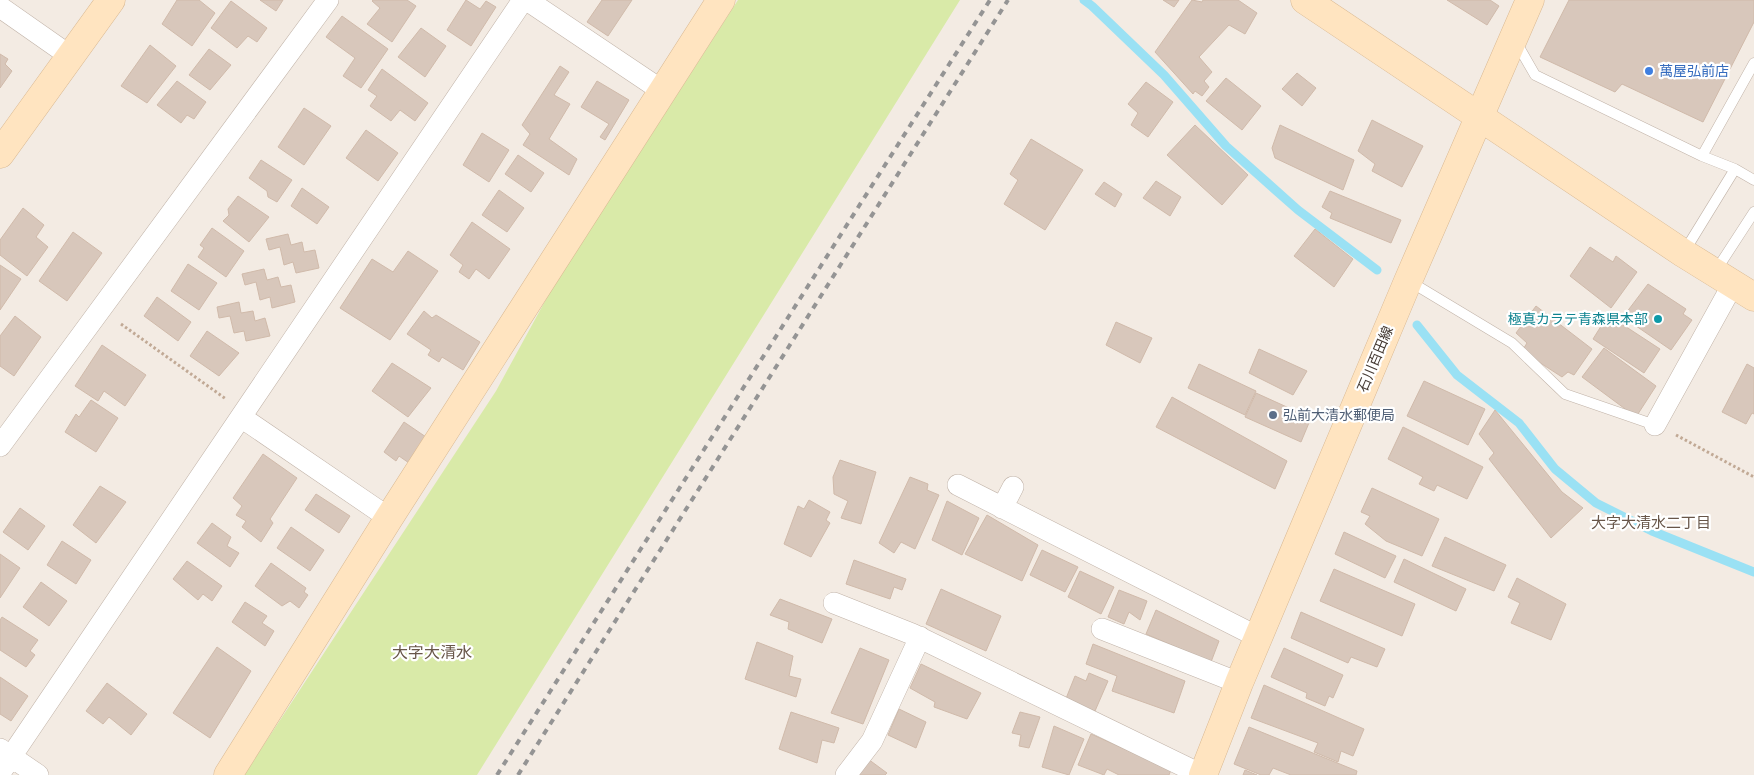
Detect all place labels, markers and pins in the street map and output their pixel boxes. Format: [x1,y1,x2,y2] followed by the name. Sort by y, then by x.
[1659,62,1729,80] place label: 萬屋弘前店
[1643,65,1655,77] marker: 萬屋弘前店
[1508,310,1648,328] place label: 極真カラテ青森県本部
[1652,313,1664,325] marker: 極真カラテ青森県本部
[1283,406,1395,424] place label: 弘前大清水郵便局
[1267,409,1279,421] marker: 弘前大清水郵便局

